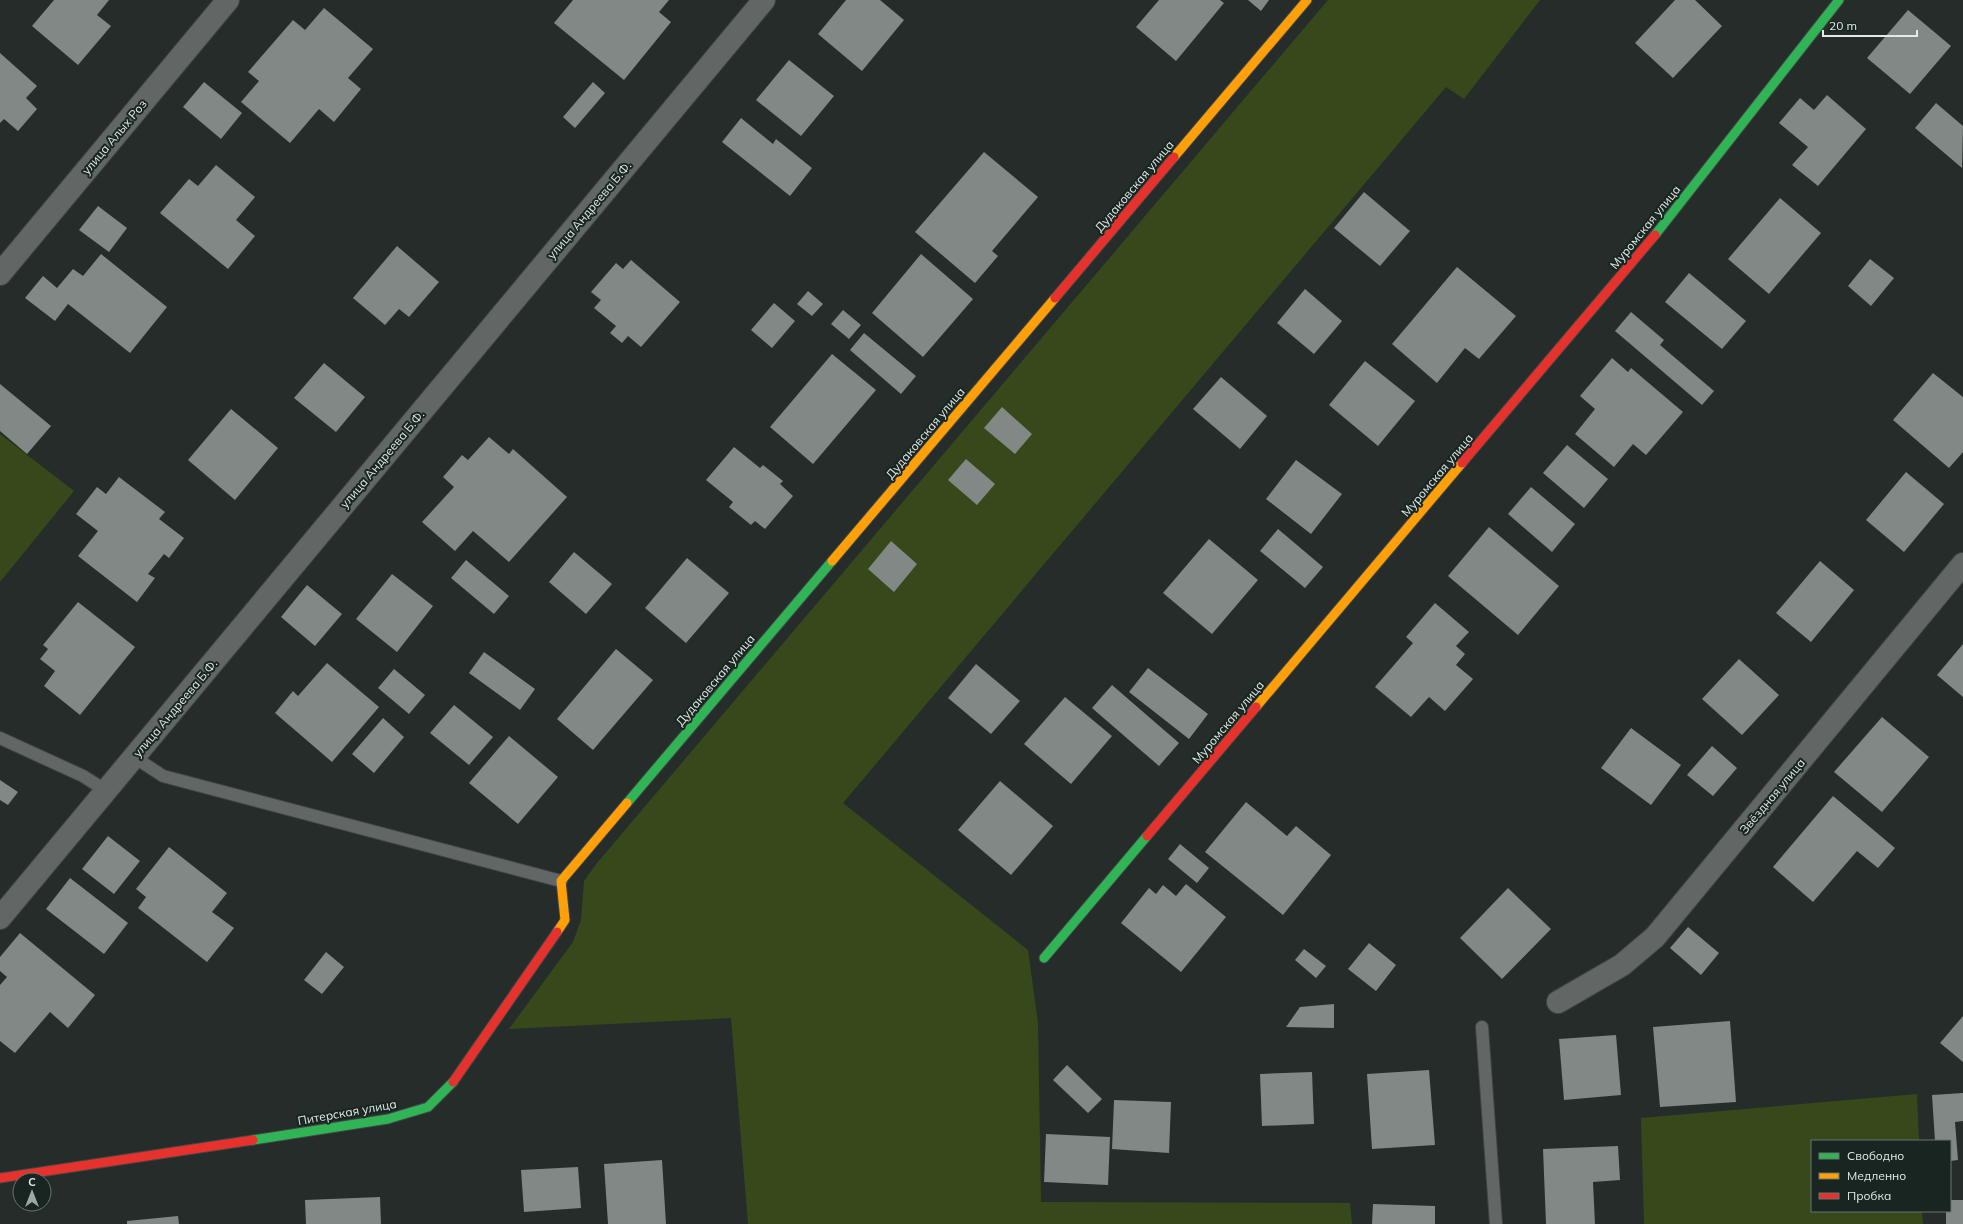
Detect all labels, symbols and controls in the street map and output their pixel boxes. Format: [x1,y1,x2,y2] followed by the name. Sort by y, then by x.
[1823,12,1917,38] scale bar
[1829,18,1857,33] text: 20 m
[78,96,150,178] street label: улица Алых Роз
[1091,137,1177,235] street label: Дудаковская улица
[544,158,634,262] street label: улица Андреева Б.Ф.
[1607,182,1683,272] street label: Муромская улица
[882,384,968,482] street label: Дудаковская улица
[337,407,427,511] street label: улица Андреева Б.Ф.
[1398,430,1476,520] street label: Муромская улица
[672,631,758,729] street label: Дудаковская улица
[130,656,220,760] street label: улица Андреева Б.Ф.
[1189,677,1267,767] street label: Муромская улица
[1736,755,1808,837] street label: Звёздная улица
[296,1096,398,1128] street label: Питерская улица
[1811,1140,1951,1212] legend
[1847,1148,1904,1163] text: Свободно
[1847,1168,1906,1183] text: Медленно
[12,1172,52,1212] north arrow
[28,1175,36,1189] text: С
[1847,1188,1891,1203] text: Пробка

